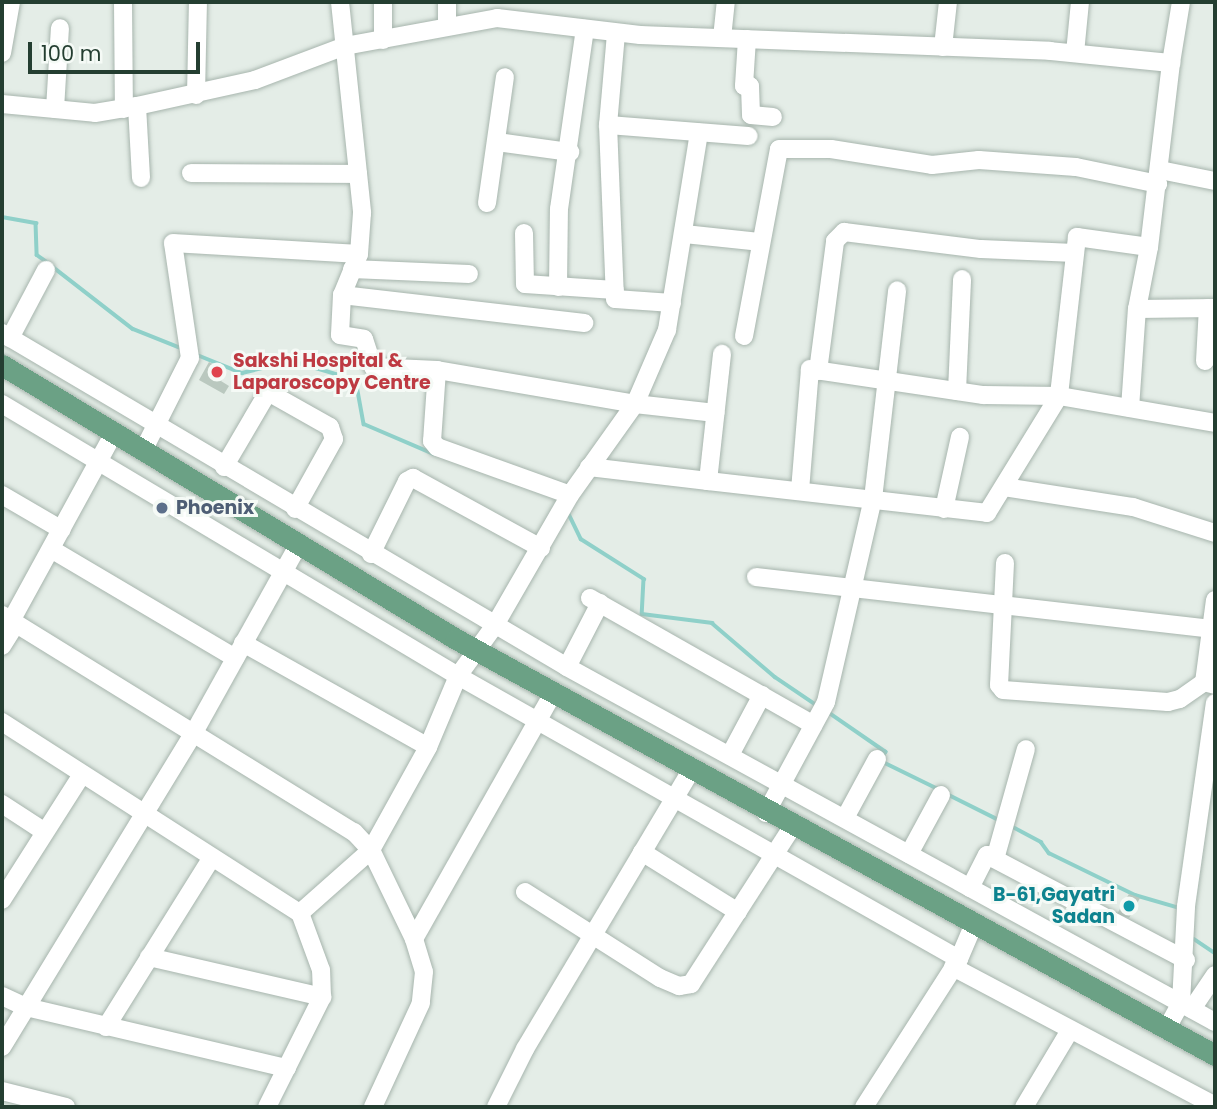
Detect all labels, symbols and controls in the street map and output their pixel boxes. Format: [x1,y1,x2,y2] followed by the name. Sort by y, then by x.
[32,28,203,72] scale bar
[41,39,101,68] text: 100 m
[233,350,431,394] place label: Sakshi Hospital & Laparoscopy Centre
[207,362,227,382] marker: Sakshi Hospital & Laparoscopy Centre
[176,497,254,519] place label: Phoenix
[154,500,170,516] marker: Phoenix
[993,884,1115,928] place label: B-61,Gayatri Sadan
[1121,898,1137,914] marker: B-61,Gayatri Sadan

